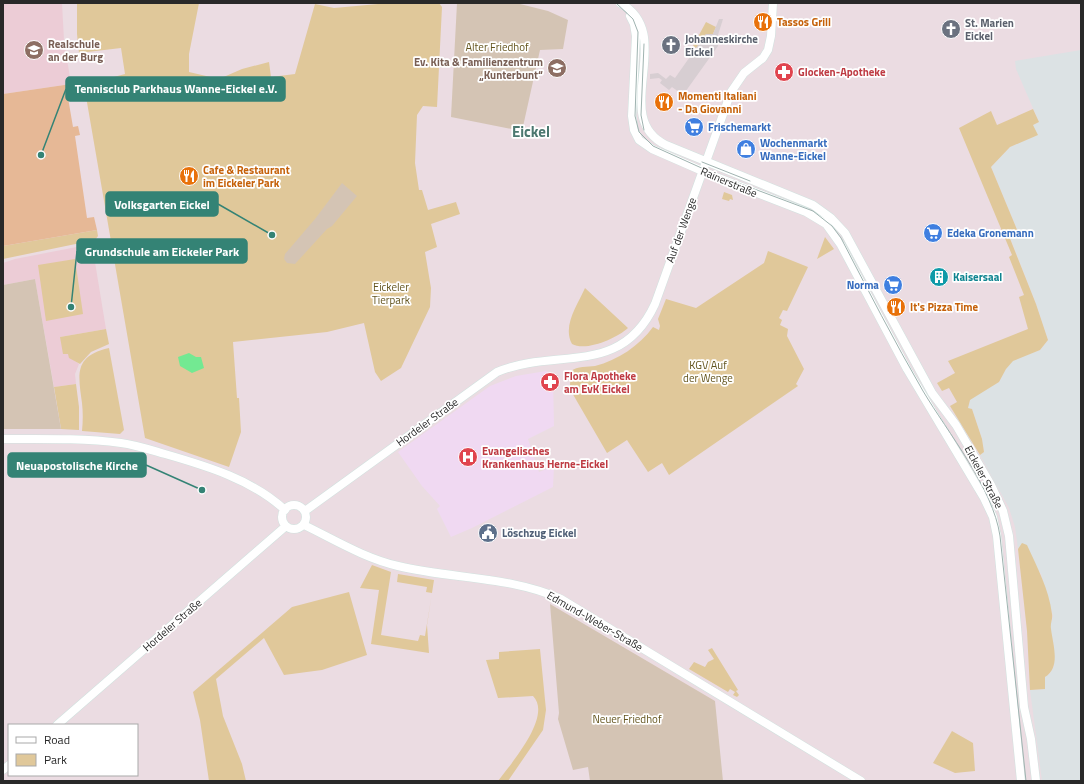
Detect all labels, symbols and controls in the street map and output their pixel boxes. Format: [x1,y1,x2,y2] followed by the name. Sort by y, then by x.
[752,11,774,33] restaurant icon: Tassos Grill
[777,14,831,30] place label: Tassos Grill
[965,15,1014,44] place label: St. Marien Eickel
[940,18,962,40] church icon: St. Marien Eickel
[685,31,758,60] place label: Johanneskirche Eickel
[660,34,682,56] church icon: Johanneskirche Eickel
[48,36,103,65] place label: Realschule an der Burg
[23,39,45,61] school or university icon: Realschule an der Burg
[465,39,529,55] park label: Alter Friedhof
[414,54,543,83] place label: Ev. Kita & Familienzentrum „Kunterbunt“
[546,57,568,79] school or university icon: Ev. Kita & Familienzentrum „Kunterbunt“
[773,61,795,83] pharmacy icon: Glocken-Apotheke
[798,64,886,80] place label: Glocken-Apotheke
[66,77,285,101] callout: Tennisclub Parkhaus Wanne-Eickel e.V.
[75,79,277,98] text: Tennisclub Parkhaus Wanne-Eickel e.V.
[678,88,757,117] place label: Momenti Italiani - Da Giovanni
[653,91,675,113] restaurant icon: Momenti Italiani - Da Giovanni
[683,116,705,138] supermarket icon: Frischemarkt
[708,119,771,135] place label: Frischemarkt
[512,120,550,143] district label: Eickel
[760,135,827,164] place label: Wochenmarkt Wanne-Eickel
[735,138,757,160] shop icon: Wochenmarkt Wanne-Eickel
[203,162,290,191] place label: Cafe & Restaurant im Eickeler Park
[698,163,760,201] street label: Rainerstraße
[178,165,200,187] restaurant icon: Cafe & Restaurant im Eickeler Park
[106,192,218,216] callout: Volksgarten Eickel
[114,195,210,214] text: Volksgarten Eickel
[662,195,700,265] street label: Auf der Wenge
[922,222,944,244] supermarket icon: Edeka Gronemann
[947,225,1034,241] place label: Edeka Gronemann
[77,239,247,263] callout: Grundschule am Eickeler Park
[85,242,240,261] text: Grundschule am Eickeler Park
[928,266,950,288] building icon: Kaisersaal
[953,269,1002,285] place label: Kaisersaal
[882,274,904,296] supermarket icon: Norma
[847,277,879,293] place label: Norma
[372,279,411,308] park label: Eickeler Tierpark
[885,296,907,318] restaurant icon: It's Pizza Time
[910,299,979,315] place label: It's Pizza Time
[683,357,733,386] park label: KGV Auf der Wenge
[564,368,637,397] place label: Flora Apotheke am EvK Eickel
[539,371,561,393] pharmacy icon: Flora Apotheke am EvK Eickel
[393,394,462,450] street label: Hordeler Straße
[482,443,608,472] place label: Evangelisches Krankenhaus Herne-Eickel
[961,443,1008,512] street label: Eickeler Straße
[457,446,479,468] hospital icon: Evangelisches Krankenhaus Herne-Eickel
[8,453,146,477] callout: Neuapostolische Kirche
[16,456,138,475] text: Neuapostolische Kirche
[477,522,499,544] public building icon: Löschzug Eickel
[502,525,577,541] place label: Löschzug Eickel
[544,587,646,655] street label: Edmund-Weber-Straße
[139,595,205,655] street label: Hordeler Straße
[592,711,662,727] park label: Neuer Friedhof
[8,724,138,776] legend
[44,730,70,749] text: Road
[44,750,67,769] text: Park

